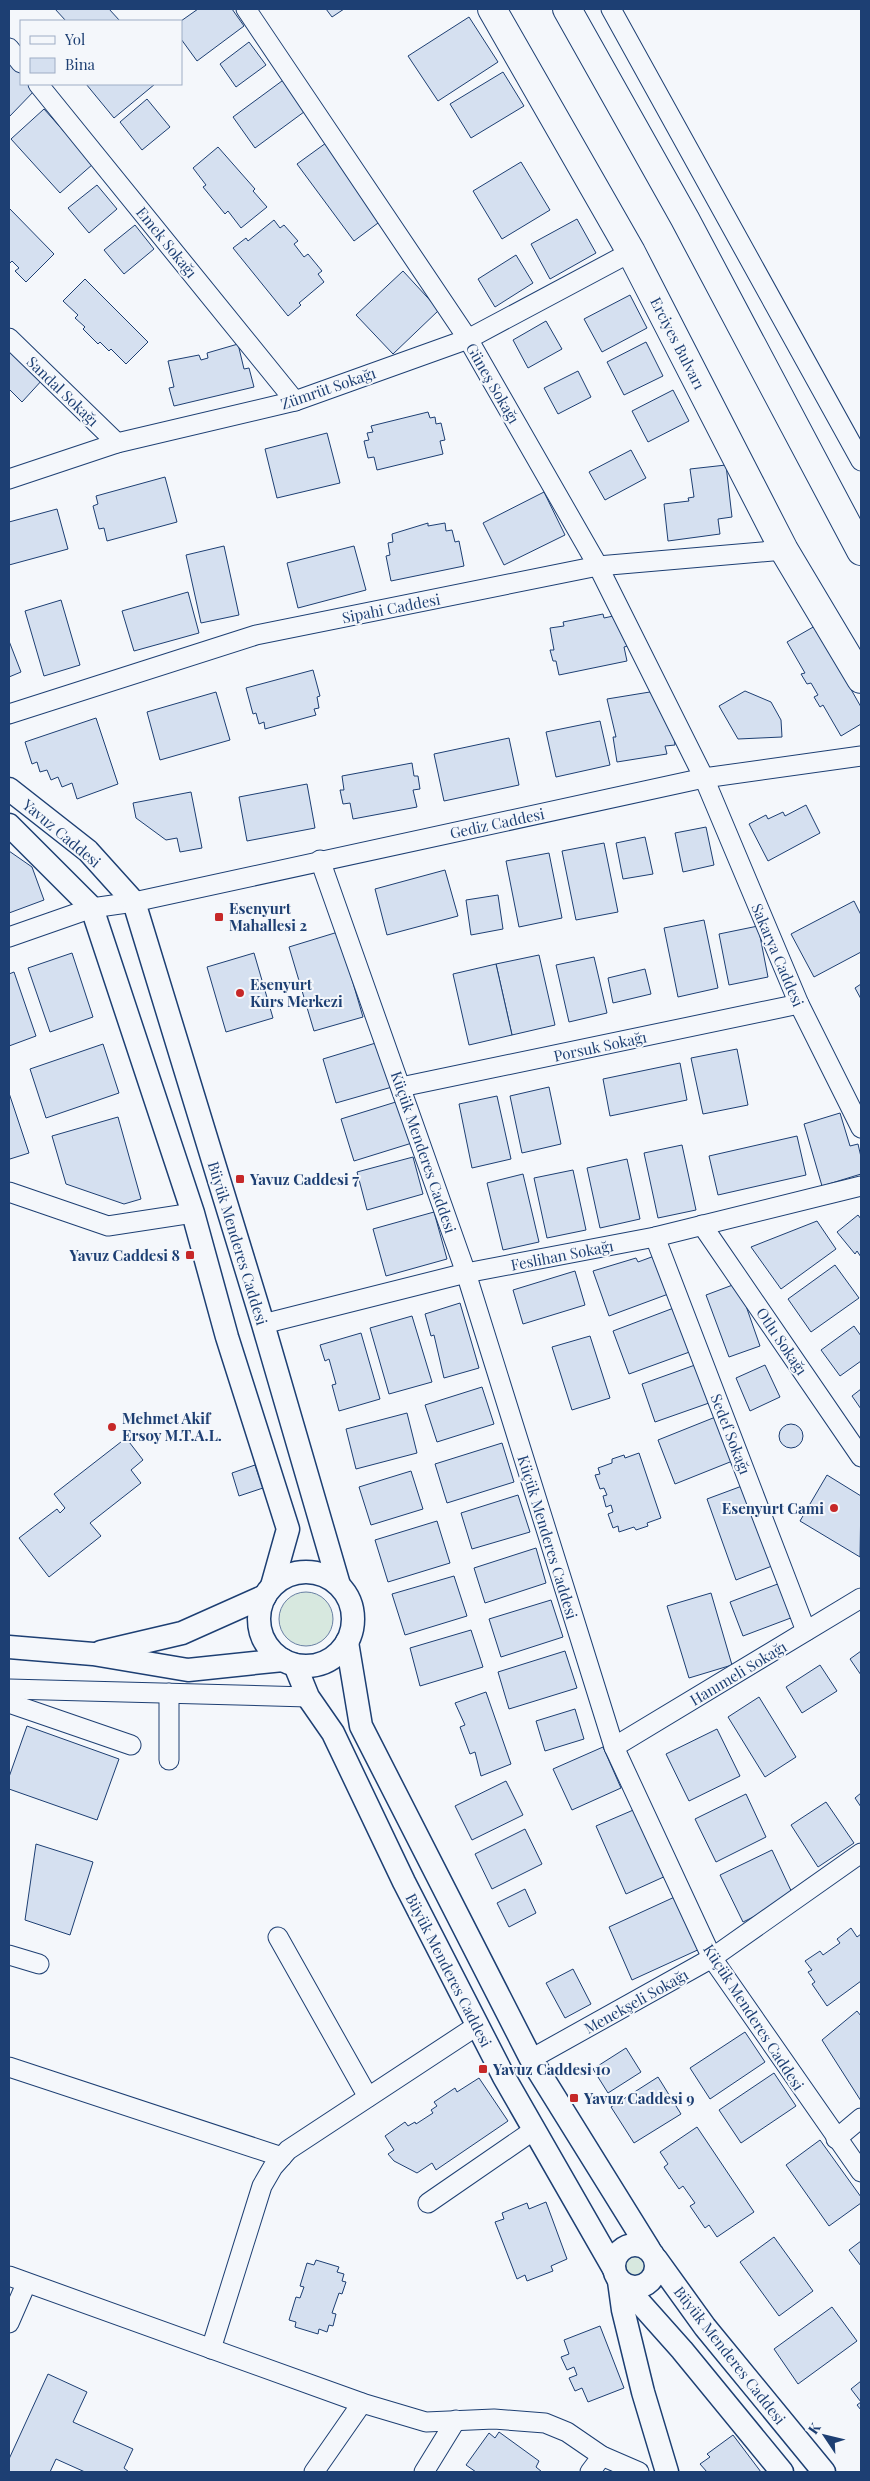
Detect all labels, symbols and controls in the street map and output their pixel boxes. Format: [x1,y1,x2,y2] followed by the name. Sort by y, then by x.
[20,20,182,85] legend
[64,29,85,49] text: Yol
[65,54,96,74] text: Bina
[132,202,202,282] street label: Emek Sokağı
[646,294,710,393] street label: Erciyes Bulvarı
[462,339,525,428] street label: Güneş Sokağı
[23,352,104,431] street label: Sandal Sokağı
[278,362,379,414] street label: Zümrüt Sokağı
[340,589,442,627] street label: Sipahi Caddesi
[18,794,106,872] street label: Yavuz Caddesi
[448,803,547,843] street label: Gediz Caddesi
[229,898,307,935] place label: Esenyurt Mahallesi 2
[747,900,809,1010] street label: Sakarya Caddesi
[213,911,225,923] marker: Esenyurt Mahallesi 2
[250,974,343,1011] place label: Esenyurt Kurs Merkezi
[234,987,246,999] marker: Esenyurt Kurs Merkezi
[552,1026,649,1066] street label: Porsuk Sokağı
[387,1068,461,1236] street label: Küçük Menderes Caddesi
[204,1159,273,1328] street label: Büyük Menderes Caddesi
[249,1169,359,1189] place label: Yavuz Caddesi 7
[234,1173,246,1185] marker: Yavuz Caddesi 7
[509,1235,616,1275] street label: Feslihan Sokağı
[68,1245,180,1265] place label: Yavuz Caddesi 8
[184,1249,196,1261] marker: Yavuz Caddesi 8
[752,1303,812,1379] street label: Otlu Sokağı
[706,1391,756,1478] street label: Sedef Sokağı
[122,1408,222,1445] place label: Mehmet Akif Ersoy M.T.A.L.
[106,1421,118,1433] marker: Mehmet Akif Ersoy M.T.A.L.
[514,1453,583,1622] street label: Küçük Menderes Caddesi
[722,1498,824,1518] place label: Esenyurt Cami
[828,1502,840,1514] marker: Esenyurt Cami
[686,1636,791,1710] street label: Hanımeli Sokağı
[401,1890,497,2051] street label: Büyük Menderes Caddesi
[699,1940,809,2094] street label: Küçük Menderes Caddesi
[580,1964,692,2038] street label: Menekşeli Sokağı
[492,2059,611,2079] place label: Yavuz Caddesi 10
[477,2063,489,2075] marker: Yavuz Caddesi 10
[583,2088,694,2108] place label: Yavuz Caddesi 9
[568,2092,580,2104] marker: Yavuz Caddesi 9
[670,2282,791,2429] street label: Büyük Menderes Caddesi
[800,2411,850,2461] north arrow
[803,2418,825,2438] text: K

